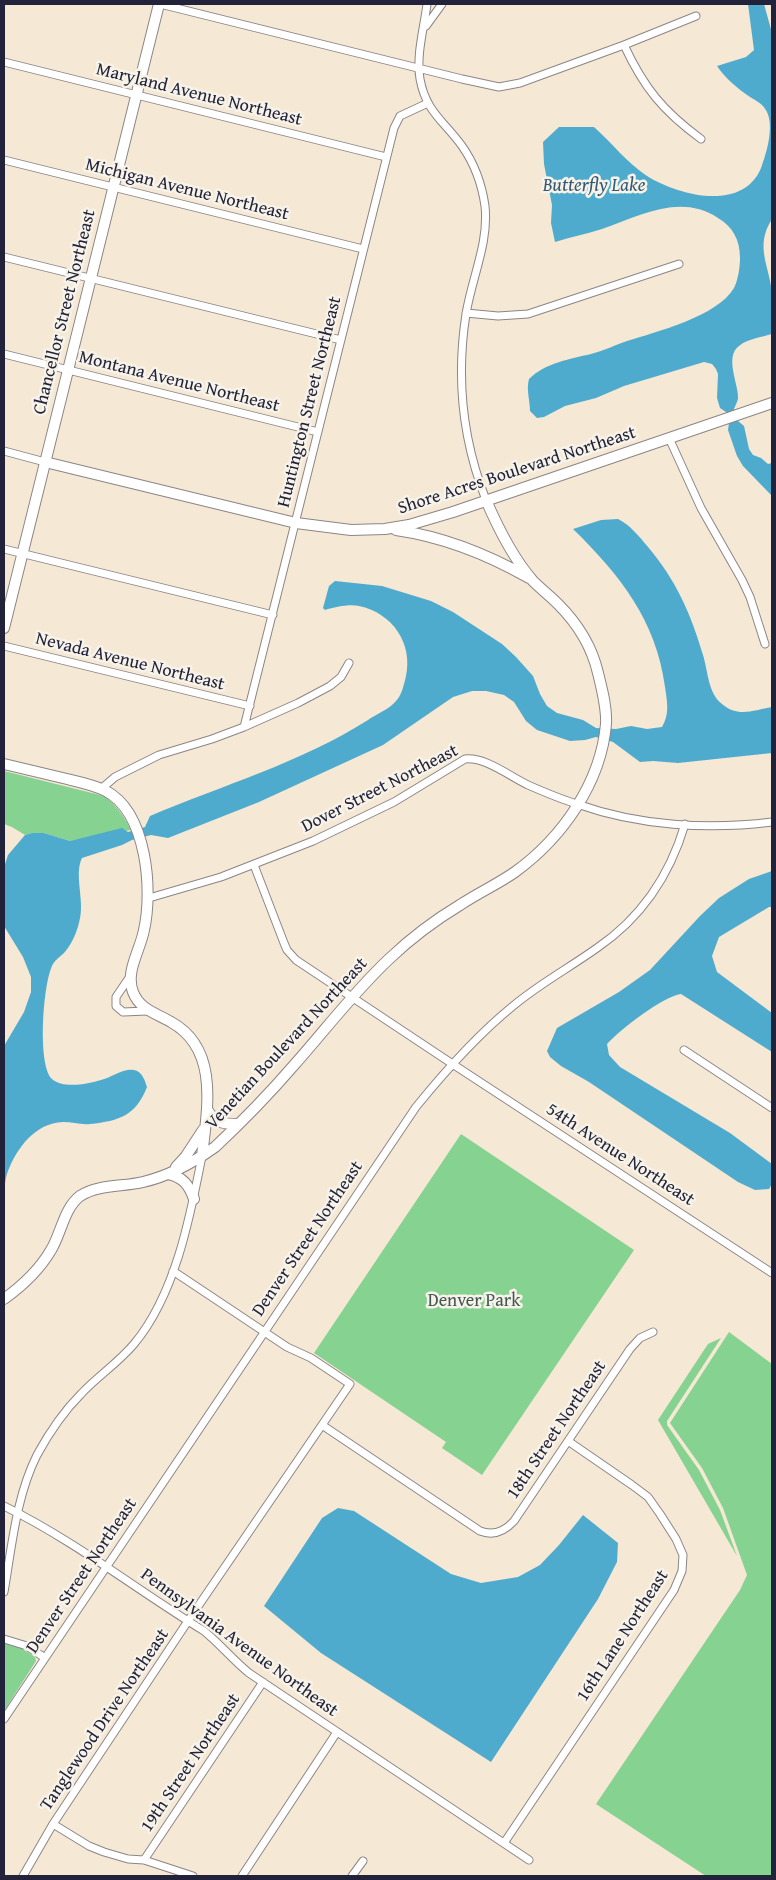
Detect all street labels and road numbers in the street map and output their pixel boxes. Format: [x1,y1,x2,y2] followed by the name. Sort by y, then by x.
[94,59,304,131] street label: Maryland Avenue Northeast
[83,154,291,226] street label: Michigan Avenue Northeast
[29,207,101,417] street label: Chancellor Street Northeast
[273,294,347,510] street label: Huntington Street Northeast
[76,347,282,417] street label: Montana Avenue Northeast
[395,422,639,520] street label: Shore Acres Boulevard Northeast
[33,628,227,696] street label: Nevada Avenue Northeast
[298,740,462,838] street label: Dover Street Northeast
[202,953,372,1135] street label: Venetian Boulevard Northeast
[542,1099,698,1211] street label: 54th Avenue Northeast
[248,1157,368,1321] street label: Denver Street Northeast
[503,1357,611,1503] street label: 18th Street Northeast
[22,1494,142,1658] street label: Denver Street Northeast
[136,1564,342,1722] street label: Pennsylvania Avenue Northeast
[572,1566,674,1706] street label: 16th Lane Northeast
[36,1625,174,1815] street label: Tanglewood Drive Northeast
[137,1690,245,1836] street label: 19th Street Northeast

